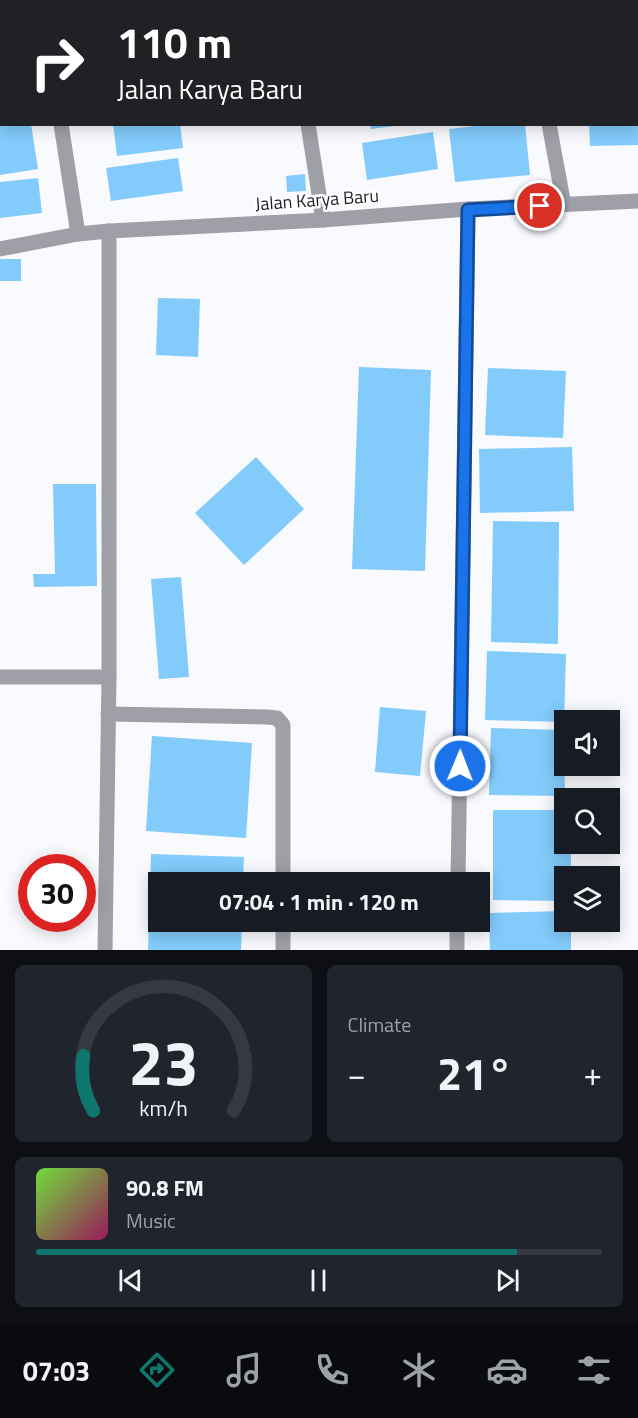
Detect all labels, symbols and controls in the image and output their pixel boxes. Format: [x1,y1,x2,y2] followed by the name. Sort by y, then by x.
[117,10,232,74] text: 110 m
[18,24,96,102] icon: right
[117,68,303,109] text: Jalan Karya Baru
[514,180,565,231] pin
[254,182,380,217] street label: Jalan Karya Baru
[523,189,556,222] icon: arrive
[554,710,620,932] map controls
[554,710,620,776] button: sound
[428,734,492,798] position arrow
[554,788,620,854] button: search
[18,854,96,932] speed limit sign: 30
[554,866,620,932] button: layers
[219,885,419,919] text: 07:04 · 1 min · 120 m
[348,1009,411,1040] text: Climate
[128,1014,198,1109] text: 23
[437,1039,513,1107] text: 21°
[348,1049,366,1099] text: −
[584,1049,602,1099] text: +
[139,1092,188,1124] text: km/h
[126,1171,204,1205] text: 90.8 FM
[126,1205,176,1236] text: Music
[114,1264,147,1297] icon: previous
[302,1264,335,1297] icon: pause
[491,1264,524,1297] icon: next
[136,1349,178,1391] icon: directions
[223,1349,265,1391] icon: music
[311,1349,353,1391] icon: phone
[398,1349,440,1391] icon: climate
[486,1349,528,1391] icon: car
[573,1349,615,1391] icon: filters
[23,1350,90,1391] text: 07:03

